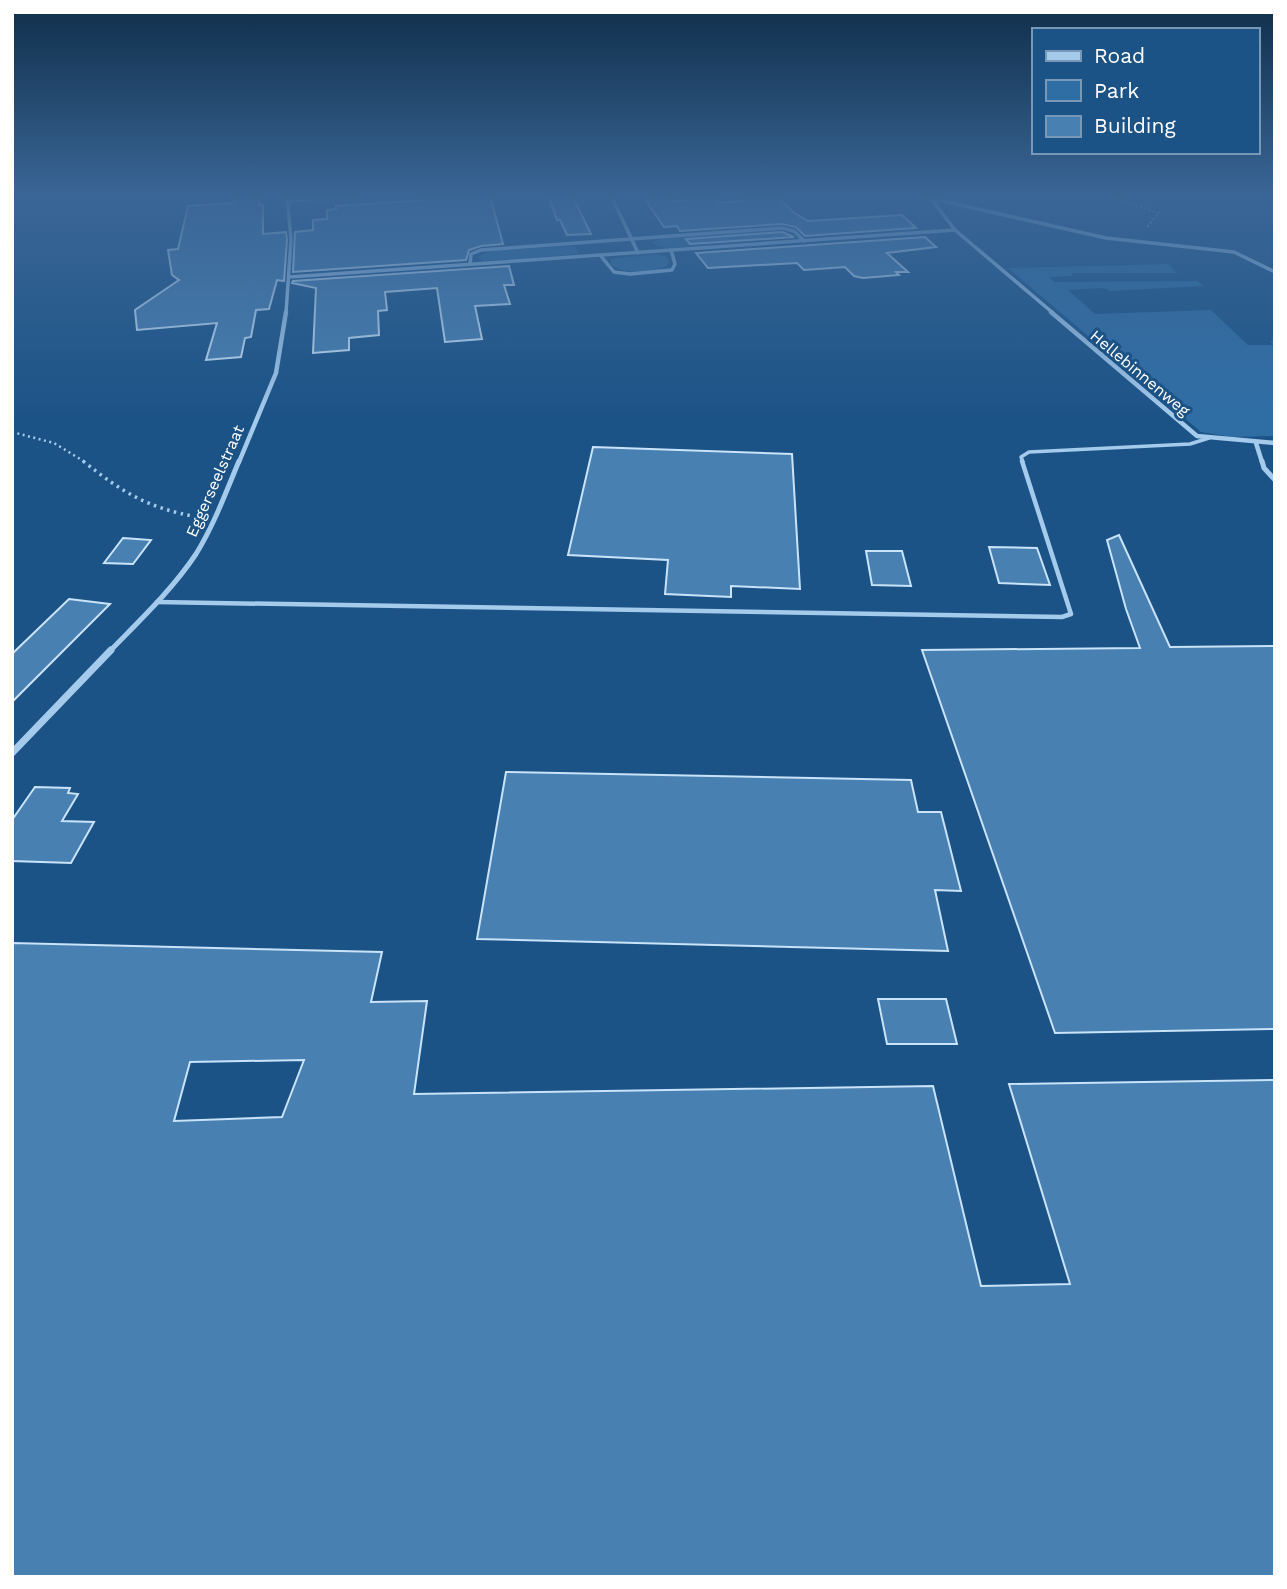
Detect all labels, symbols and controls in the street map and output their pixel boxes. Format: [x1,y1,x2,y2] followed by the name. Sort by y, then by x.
[1032,28,1259,154] legend
[1094,43,1145,68] text: Road
[1094,78,1139,103] text: Park
[1094,113,1176,138] text: Building
[1086,326,1194,420] street label: Hellebinnenweg
[182,422,248,540] street label: Eggerseelstraat

